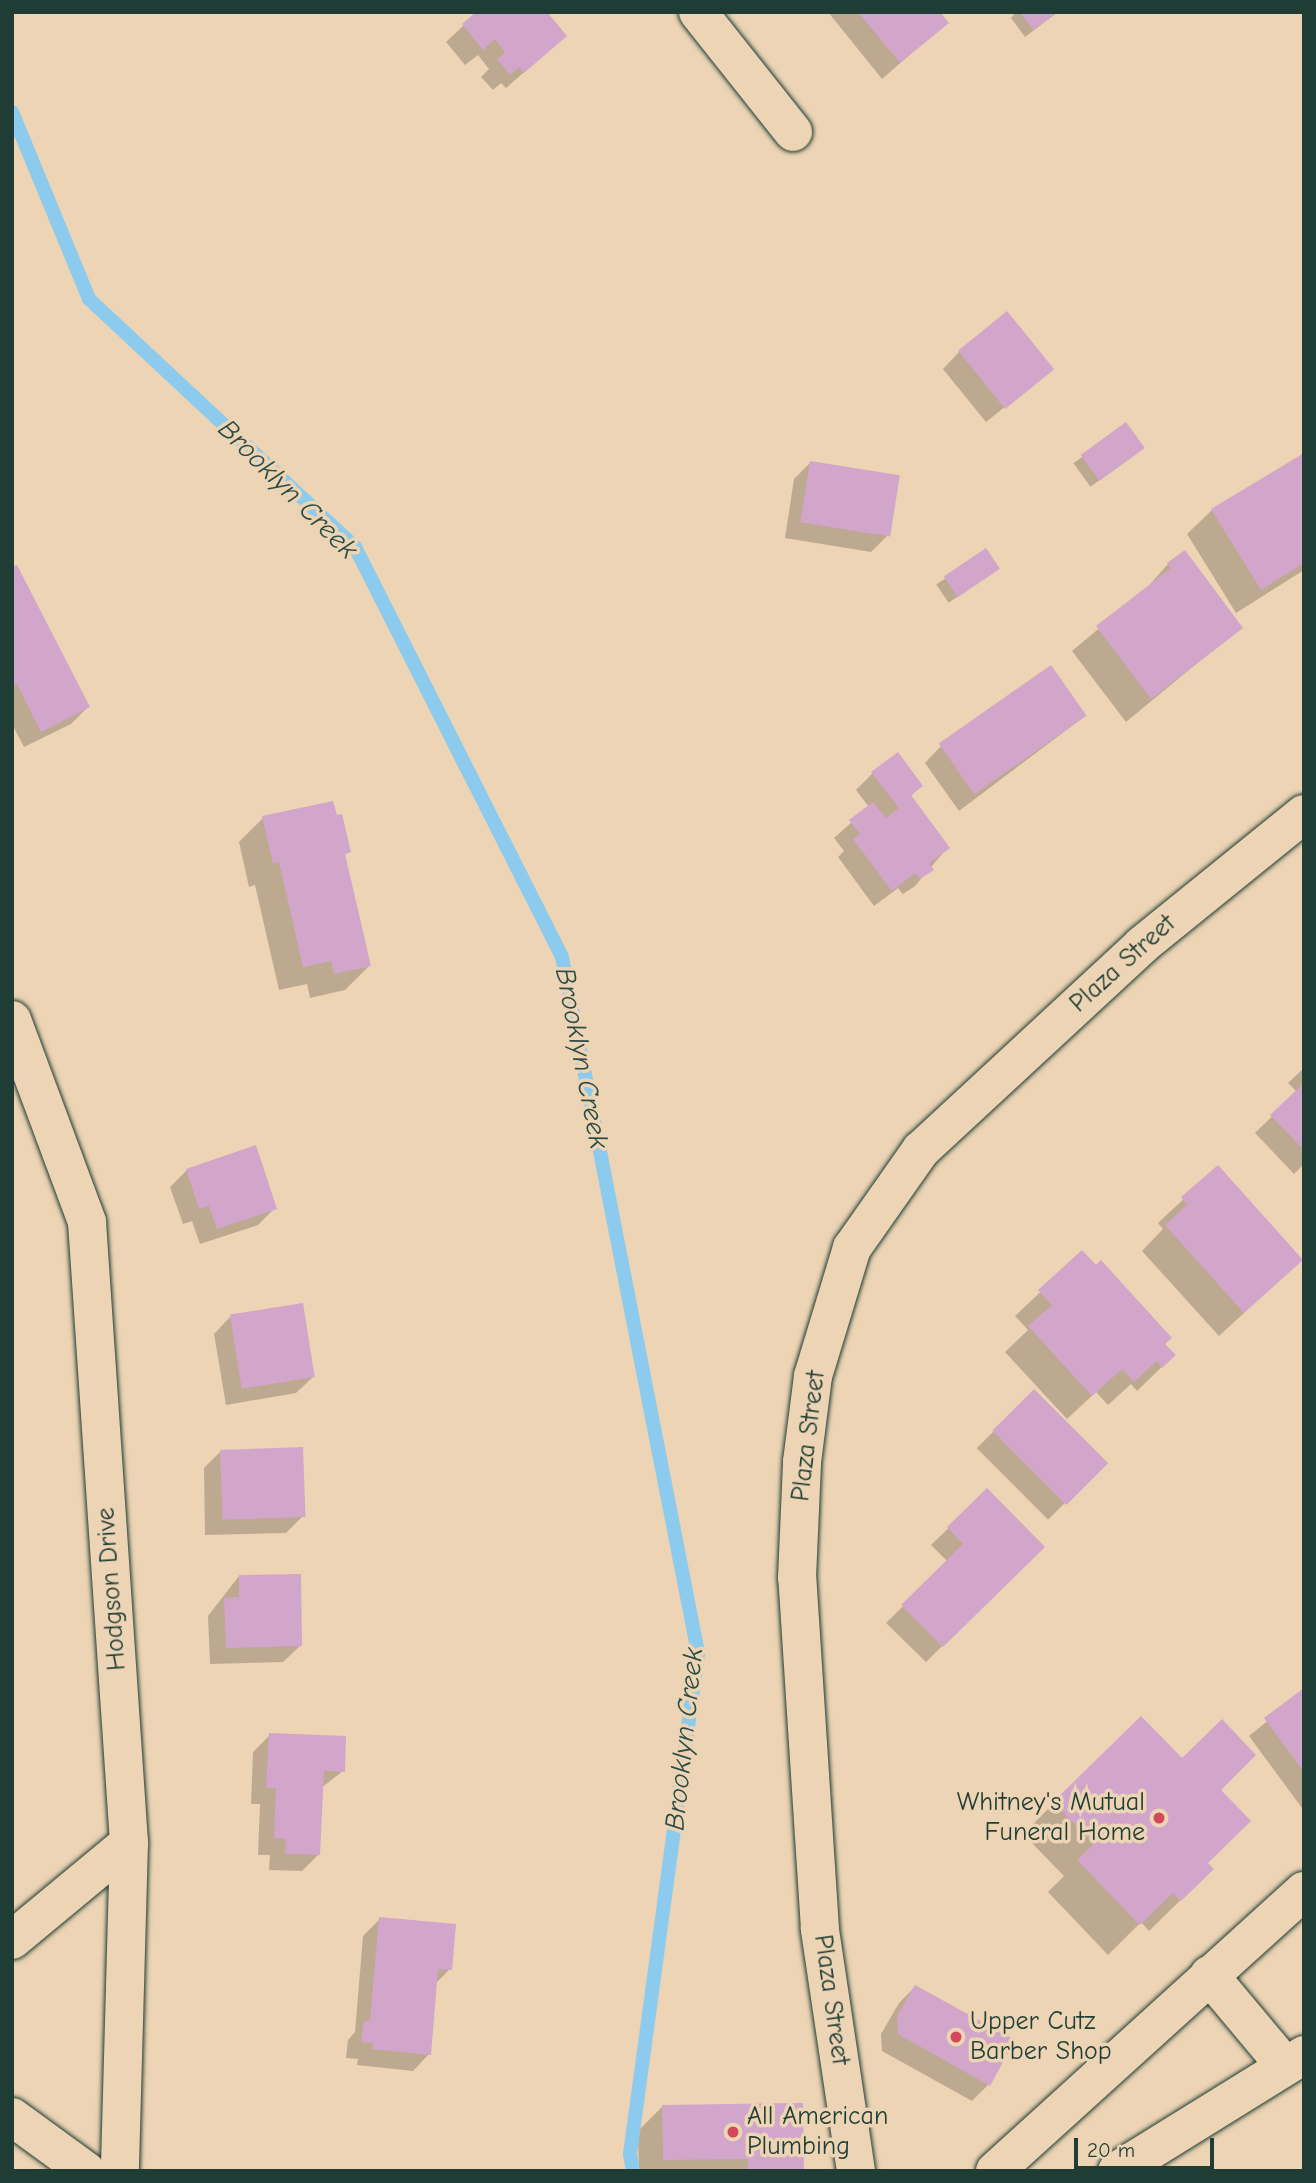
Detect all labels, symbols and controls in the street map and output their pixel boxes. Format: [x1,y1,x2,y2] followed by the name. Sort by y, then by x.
[211,412,365,566] water label: Brooklyn Creek
[1064,908,1182,1020] street label: Plaza Street
[548,965,616,1151] water label: Brooklyn Creek
[785,1369,833,1503] street label: Plaza Street
[91,1506,133,1672] street label: Hodgson Drive
[658,1646,710,1832] water label: Brooklyn Creek
[957,1787,1145,1848] place label: Whitney's Mutual Funeral Home
[1151,1810,1167,1826] marker: Whitney's Mutual Funeral Home
[806,1933,856,2067] street label: Plaza Street
[970,2006,1112,2068] place label: Upper Cutz Barber Shop
[948,2029,964,2045] marker: Upper Cutz Barber Shop
[747,2101,888,2162] place label: All American Plumbing
[725,2124,741,2140] marker: All American Plumbing
[1078,2124,1218,2168] scale bar
[1087,2138,1135,2162] text: 20 m

